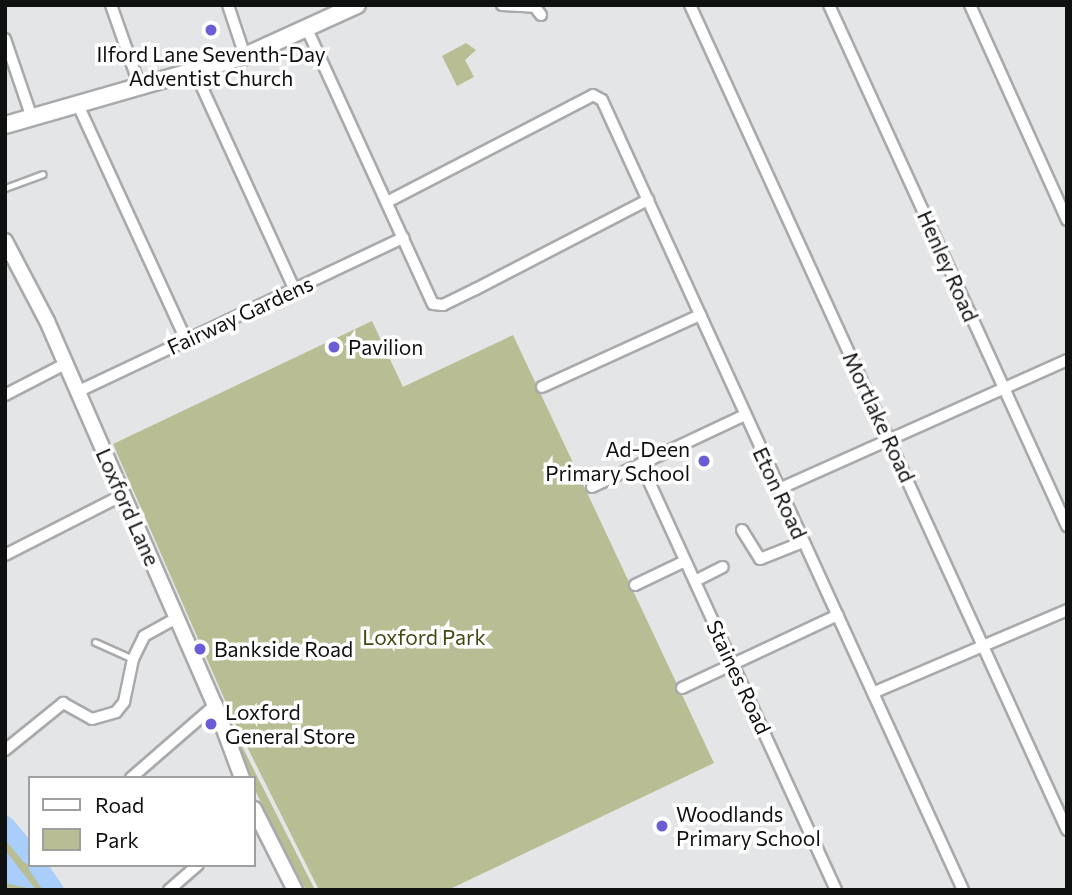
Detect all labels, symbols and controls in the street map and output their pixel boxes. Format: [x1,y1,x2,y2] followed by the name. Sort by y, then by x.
[203,22,219,38] marker: Ilford Lane Seventh-Day Adventist Church
[96,41,326,91] place label: Ilford Lane Seventh-Day Adventist Church
[912,207,984,325] street label: Henley Road
[163,270,317,360] street label: Fairway Gardens
[348,334,423,360] place label: Pavilion
[326,339,342,355] marker: Pavilion
[838,348,920,486] street label: Mortlake Road
[545,436,690,486] place label: Ad-Deen Primary School
[748,443,812,543] street label: Eton Road
[91,444,165,570] street label: Loxford Lane
[696,453,712,469] marker: Ad-Deen Primary School
[702,616,776,738] street label: Staines Road
[362,624,486,650] park label: Loxford Park
[214,636,353,662] place label: Bankside Road
[192,641,208,657] marker: Bankside Road
[225,699,355,749] place label: Loxford General Store
[203,716,219,732] marker: Loxford General Store
[28,776,256,867] legend
[95,792,144,817] text: Road
[676,801,821,851] place label: Woodlands Primary School
[654,818,670,834] marker: Woodlands Primary School
[95,827,139,852] text: Park

